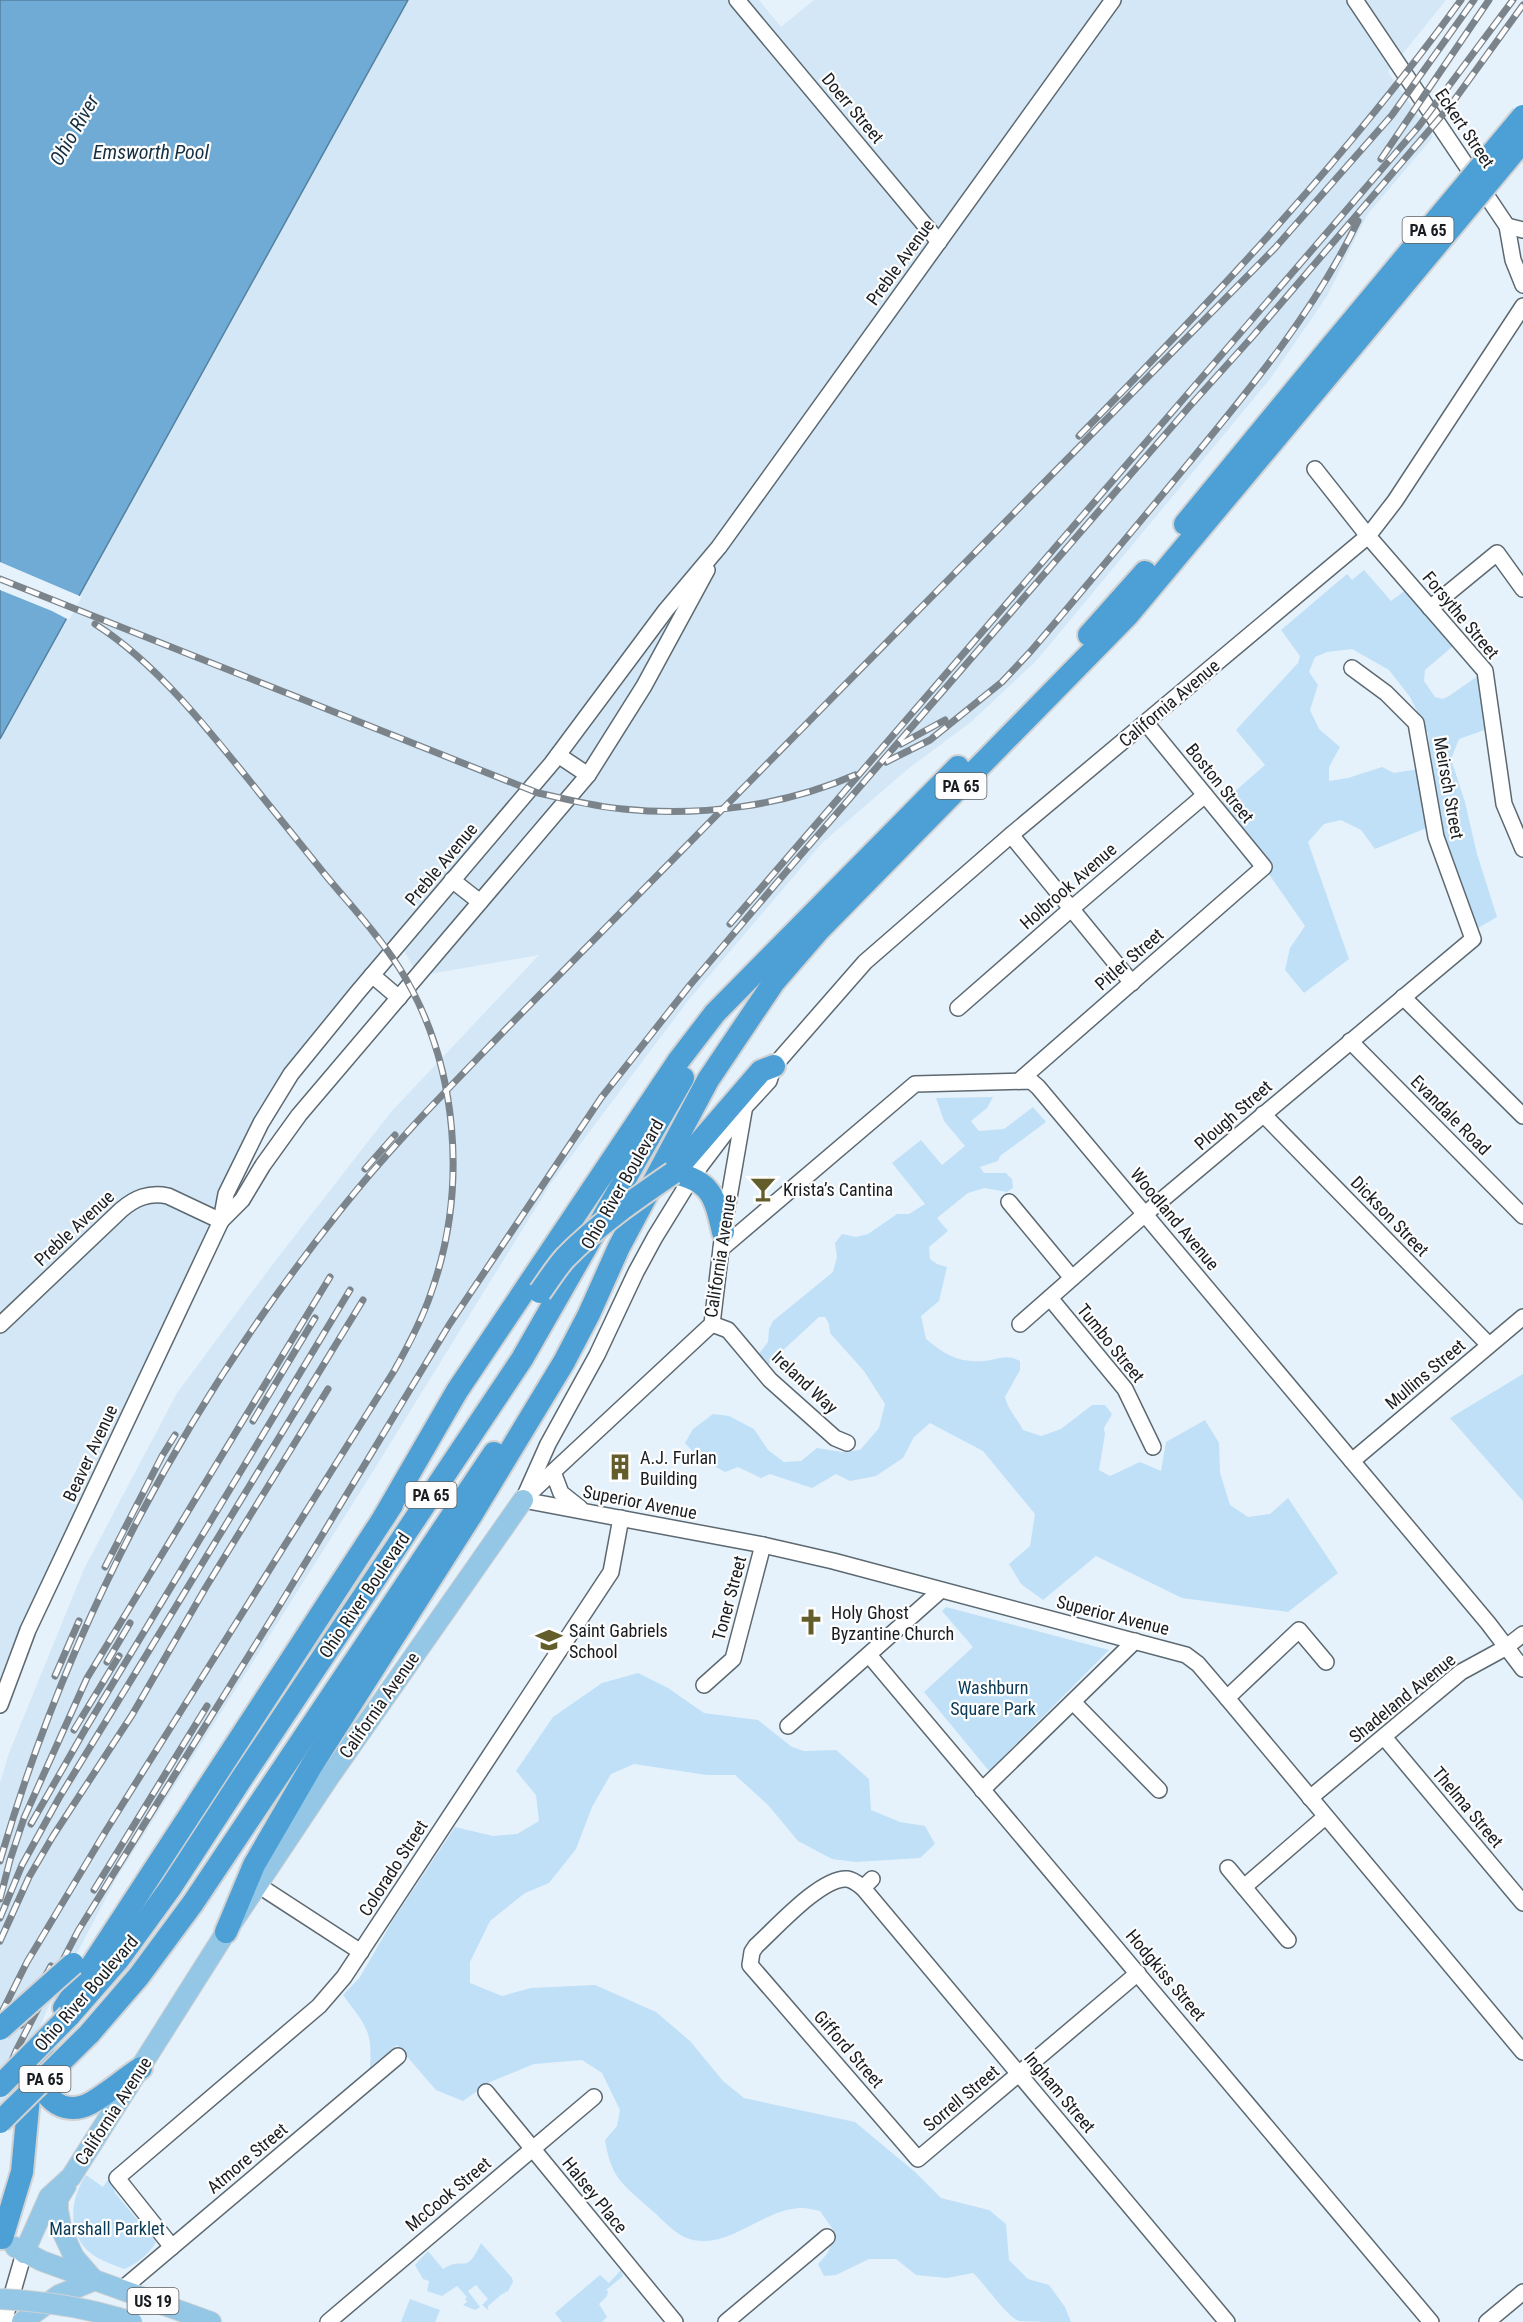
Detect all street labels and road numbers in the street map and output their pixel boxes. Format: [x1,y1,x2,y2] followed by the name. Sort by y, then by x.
[818,69,888,147] street label: Doerr Street
[1431,84,1499,172] street label: Eckert Street
[862,215,938,309] street label: Preble Avenue
[1402,217,1454,243] road number: PA 65
[1418,567,1504,663] street label: Forsythe Street
[1114,655,1224,751] street label: California Avenue
[1430,735,1468,841] street label: Meirsch Street
[1182,739,1258,827] street label: Boston Street
[936,773,986,799] road number: PA 65
[400,819,482,909] street label: Preble Avenue
[1016,838,1120,934] street label: Holbrook Avenue
[1090,924,1168,994] street label: Pitler Street
[1407,1071,1495,1159] street label: Evandale Road
[1190,1076,1276,1154] street label: Plough Street
[576,1115,668,1253] street label: Ohio River Boulevard
[1126,1164,1224,1274] street label: Woodland Avenue
[1347,1172,1433,1260] street label: Dickson Street
[30,1186,118,1270] street label: Preble Avenue
[700,1193,740,1319] street label: California Avenue
[1073,1299,1149,1387] street label: Tumbo Street
[1381,1334,1469,1414] street label: Mullins Street
[768,1346,843,1418] street label: Ireland Way
[58,1401,122,1505] street label: Beaver Avenue
[581,1481,699,1523] street label: Superior Avenue
[406,1482,456,1508] road number: PA 65
[314,1528,414,1662] street label: Ohio River Boulevard
[708,1554,750,1642] street label: Toner Street
[1054,1591,1172,1639] street label: Superior Avenue
[335,1648,423,1762] street label: California Avenue
[1345,1649,1459,1747] street label: Shadeland Avenue
[1428,1762,1508,1852] street label: Thelma Street
[354,1816,432,1920] street label: Colorado Street
[1122,1925,1210,2025] street label: Hodgkiss Street
[30,1931,142,2055] street label: Ohio River Boulevard
[810,2006,888,2092] street label: Gifford Street
[1020,2047,1100,2137] street label: Ingham Street
[70,2053,156,2169] street label: California Avenue
[919,2060,1003,2136] street label: Sorrell Street
[20,2066,70,2092] road number: PA 65
[203,2118,291,2198] street label: Atmore Street
[401,2152,495,2236] street label: McCook Street
[558,2153,632,2237] street label: Halsey Place
[128,2288,178,2314] road number: US 19

